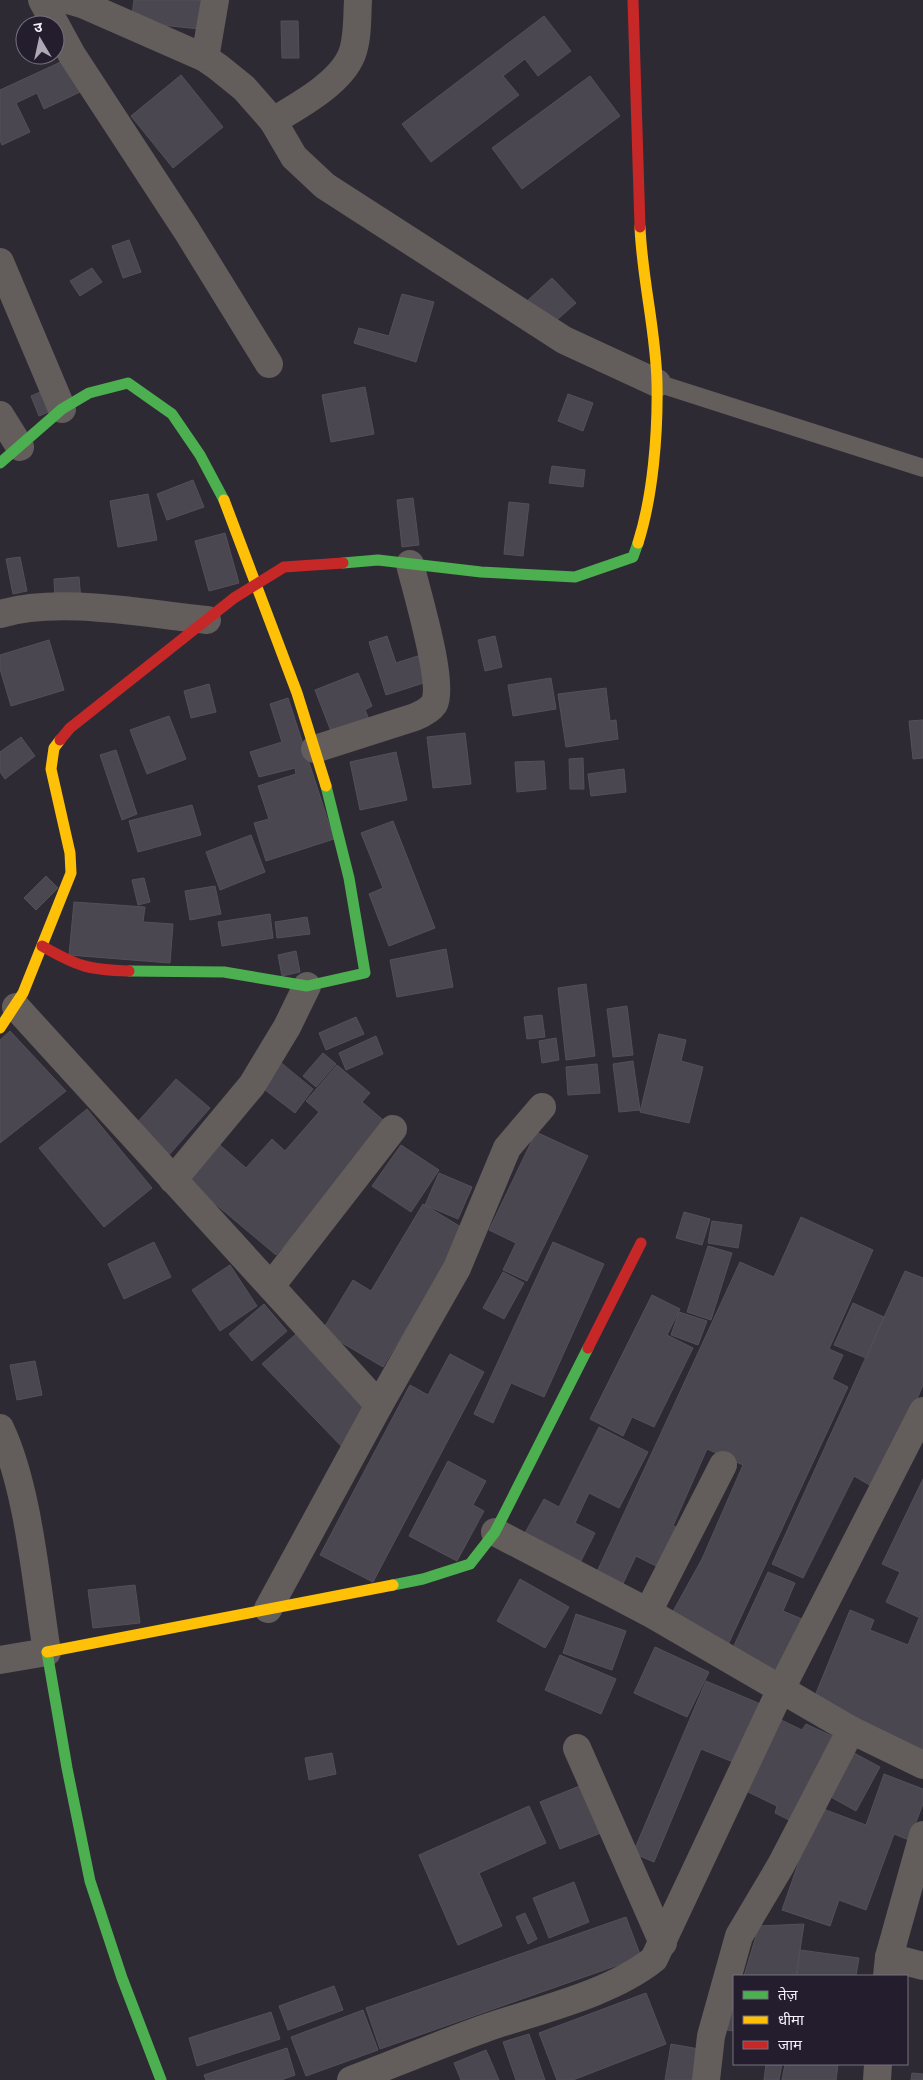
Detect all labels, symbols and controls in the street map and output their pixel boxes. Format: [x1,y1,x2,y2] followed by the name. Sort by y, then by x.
[15,15,65,65] north arrow
[32,17,44,37] text: उ
[733,1975,908,2065] legend
[778,1984,799,2004] text: तेज़
[778,2009,805,2029] text: धीमा
[778,2034,803,2054] text: जाम

